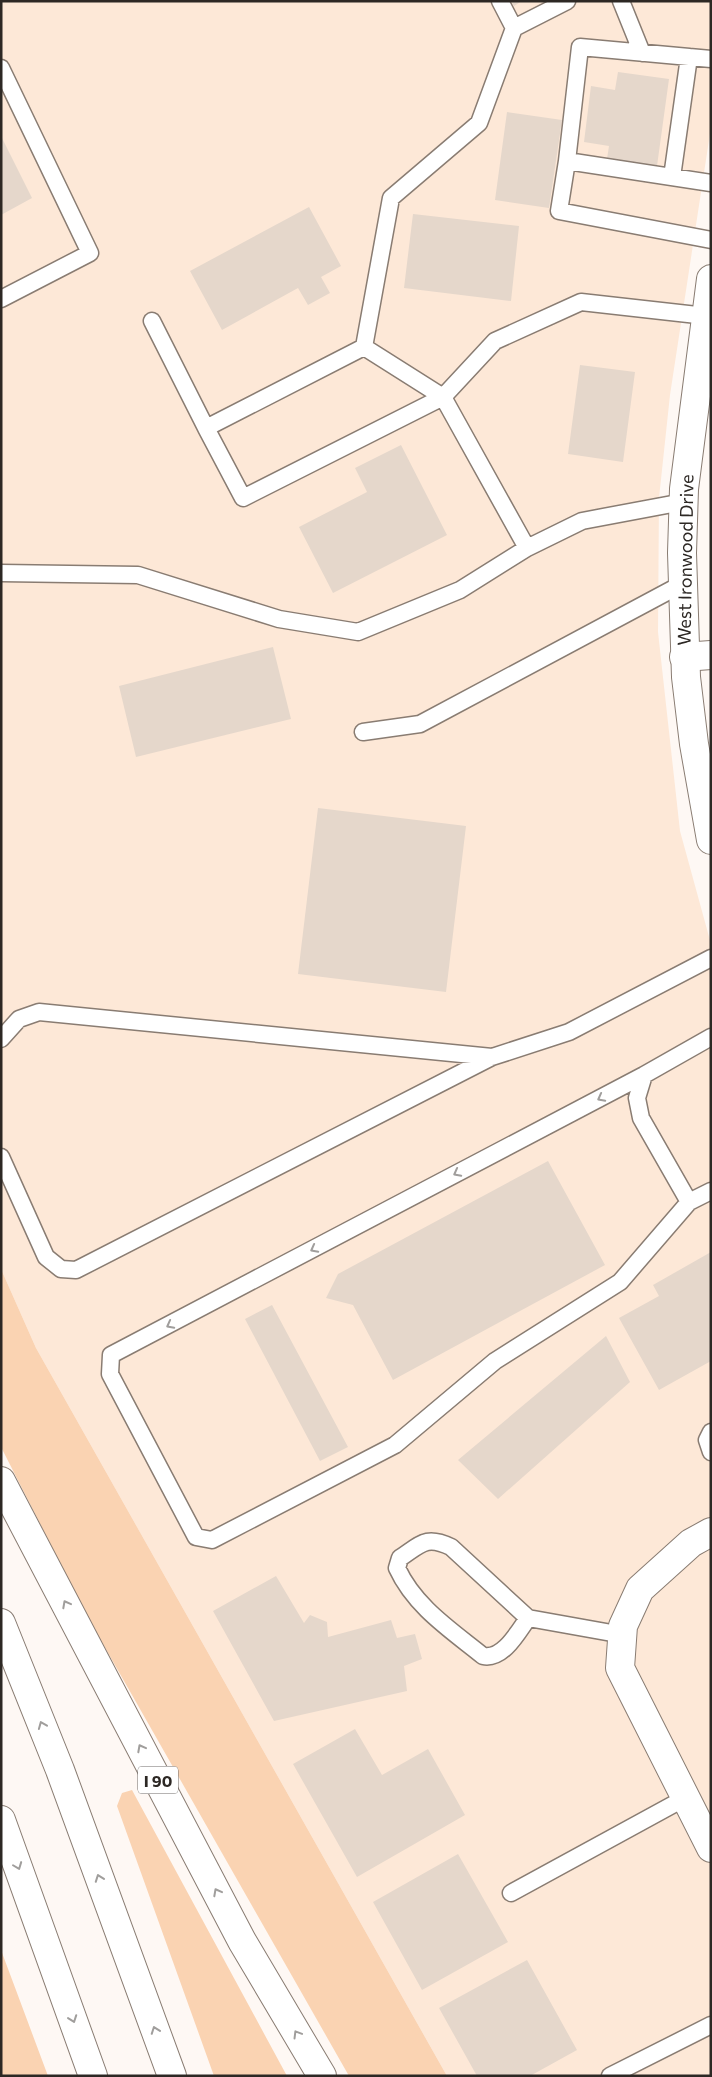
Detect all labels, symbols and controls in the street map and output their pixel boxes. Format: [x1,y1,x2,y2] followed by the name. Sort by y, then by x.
[673,474,697,646] street label: West Ironwood Drive
[597,1092,606,1102] one-way arrow
[454,1167,463,1177] one-way arrow
[310,1243,319,1253] one-way arrow
[166,1319,175,1329] one-way arrow
[62,1601,72,1610] one-way arrow
[38,1721,48,1730] one-way arrow
[138,1745,148,1754] one-way arrow
[138,1766,178,1794] road number: I 90
[12,1861,22,1869] one-way arrow
[95,1874,105,1882] one-way arrow
[213,1889,223,1898] one-way arrow
[67,2014,77,2022] one-way arrow
[151,2026,161,2035] one-way arrow
[293,2030,303,2039] one-way arrow

